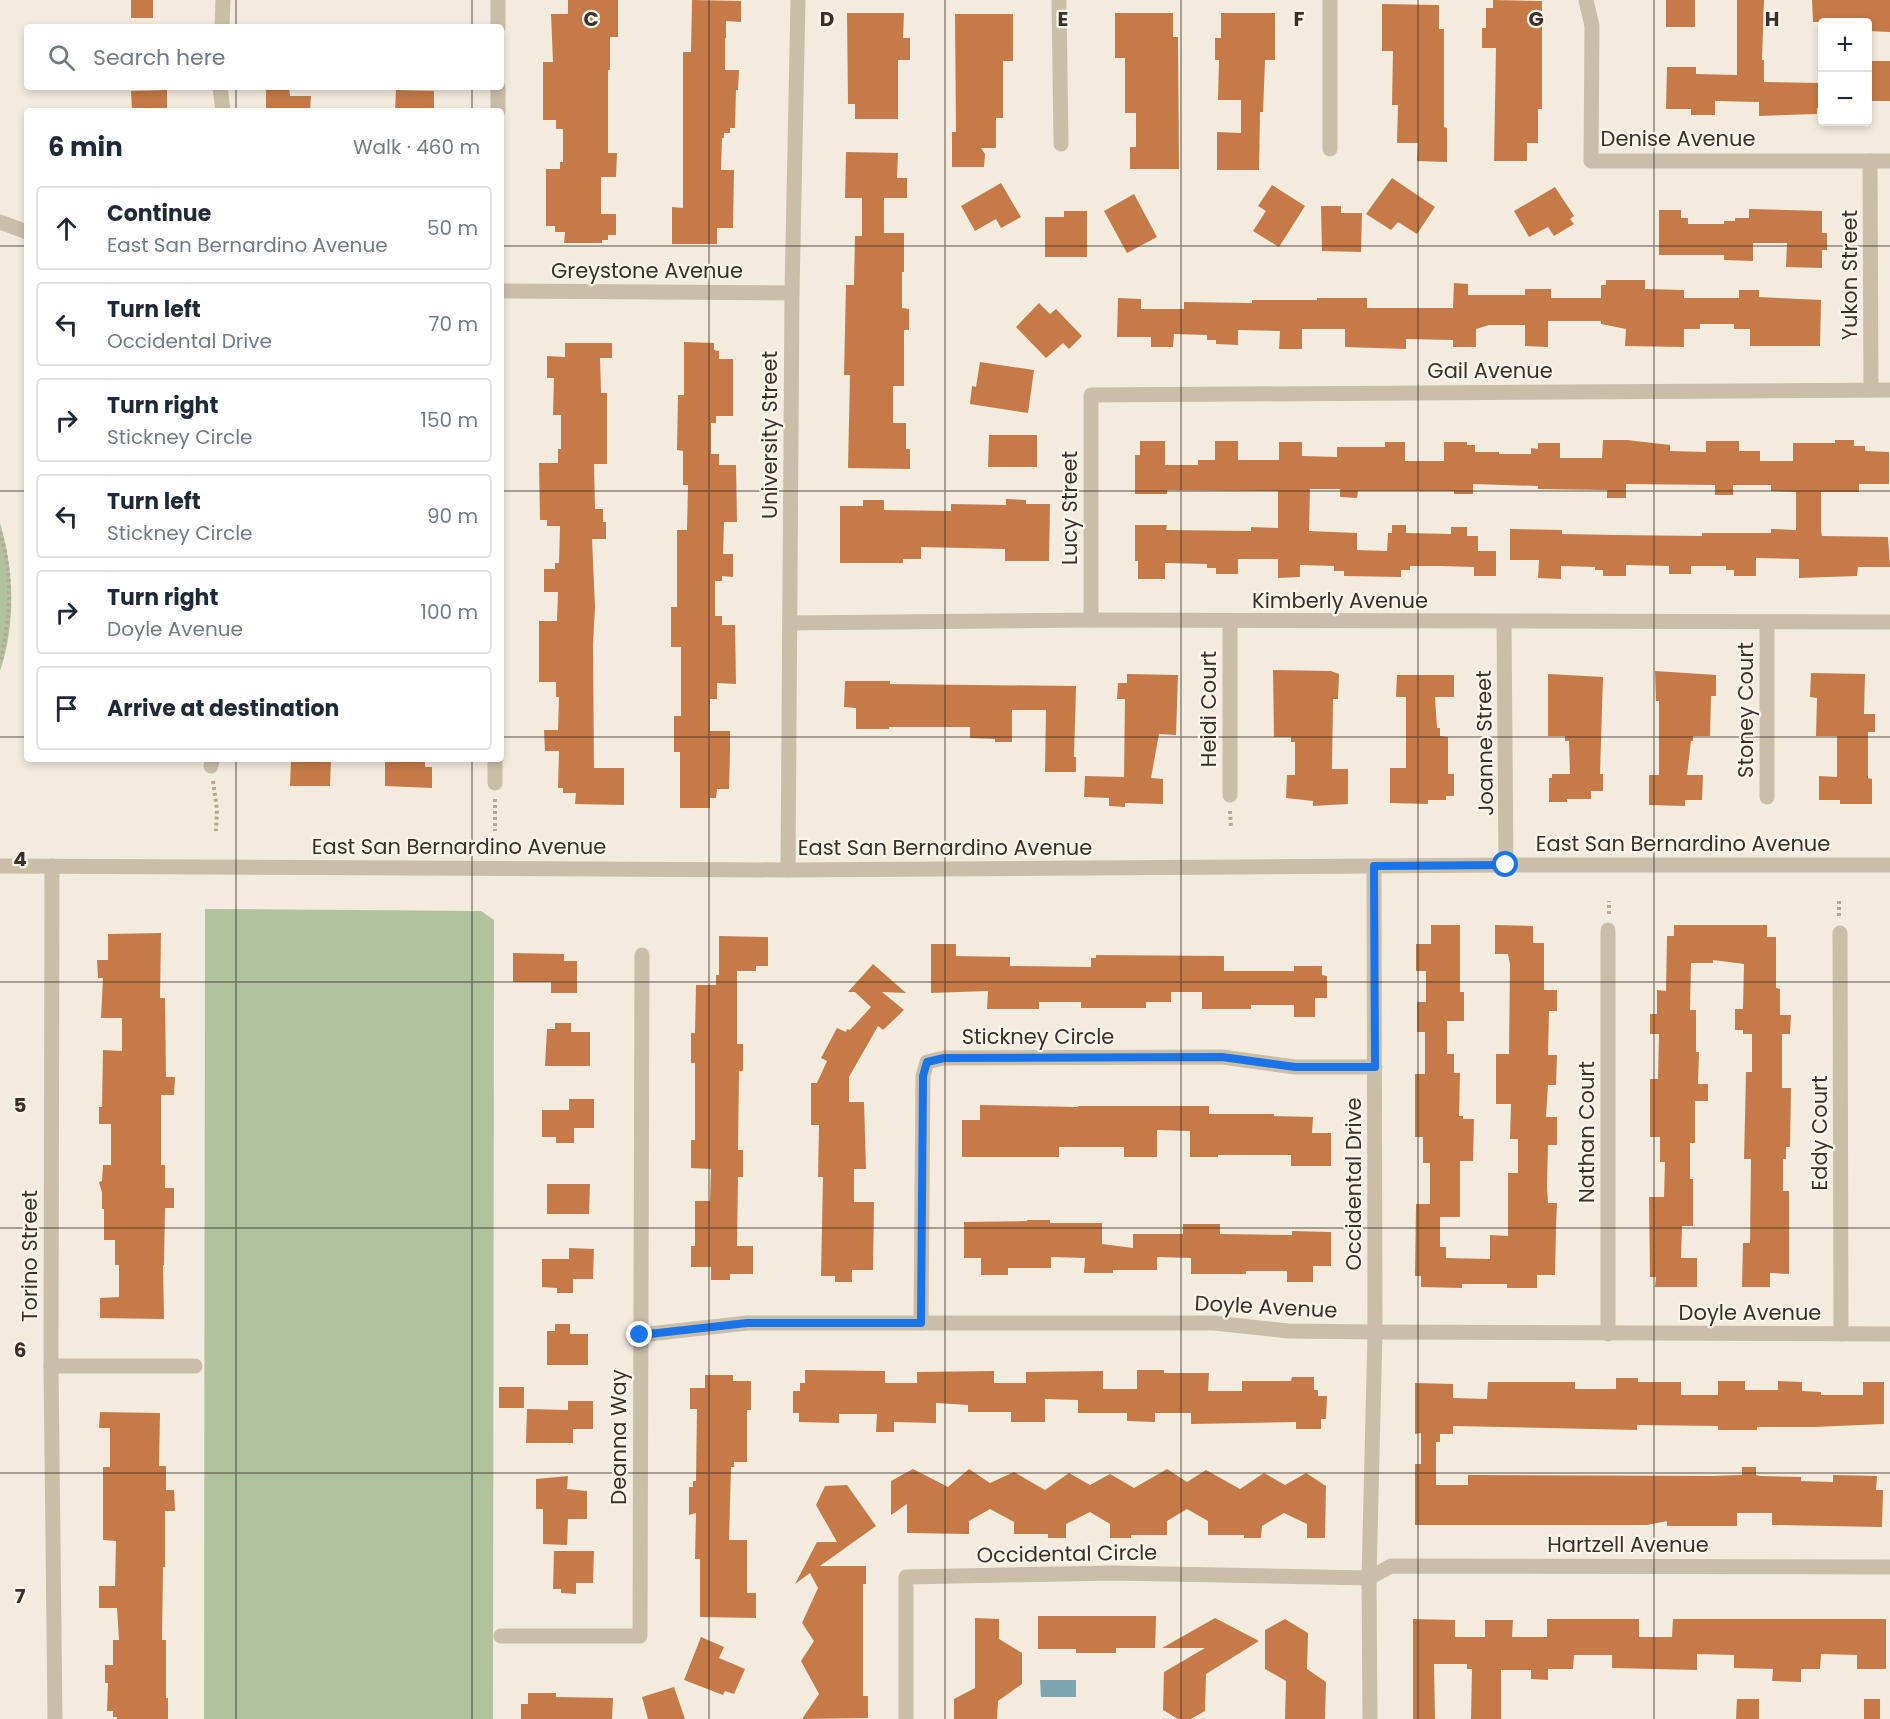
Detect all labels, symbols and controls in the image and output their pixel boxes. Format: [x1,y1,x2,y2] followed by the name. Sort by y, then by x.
[583,5,599,33] text: C
[820,5,834,33] text: D
[1058,5,1068,33] text: E
[1294,5,1305,33] text: F
[1528,5,1544,33] text: G
[1765,5,1779,33] text: H
[1818,18,1872,126] map controls
[1818,18,1872,72] button: +
[24,24,504,90] search box
[45,41,78,74] icon: search
[93,42,226,73] text: Search here
[1818,72,1872,126] button: −
[1601,124,1755,153] street label: Denise Avenue
[48,129,123,165] text: 6 min
[353,133,480,161] text: Walk · 460 m
[107,198,211,229] text: Continue
[1835,210,1864,340] street label: Yukon Street
[50,212,83,245] icon: ahead
[427,214,478,242] text: 50 m
[107,231,388,259] text: East San Bernardino Avenue
[551,256,743,285] street label: Greystone Avenue
[107,294,201,325] text: Turn left
[50,308,83,341] icon: left
[429,310,478,338] text: 70 m
[107,327,272,355] text: Occidental Drive
[755,351,784,519] street label: University Street
[1427,356,1553,385] street label: Gail Avenue
[107,390,218,421] text: Turn right
[50,404,83,437] icon: right
[421,406,478,434] text: 150 m
[107,423,252,451] text: Stickney Circle
[1055,451,1084,565] street label: Lucy Street
[107,486,201,517] text: Turn left
[50,500,83,533] icon: left
[427,502,478,530] text: 90 m
[107,519,252,547] text: Stickney Circle
[107,582,218,613] text: Turn right
[1252,586,1428,615] street label: Kimberly Avenue
[50,596,83,629] icon: right
[421,598,478,626] text: 100 m
[107,615,243,643] text: Doyle Avenue
[1731,642,1760,778] street label: Stoney Court
[1194,651,1223,767] street label: Heidi Court
[1469,670,1500,816] street label: Joanne Street
[50,692,83,725] icon: arrive
[107,693,339,724] text: Arrive at destination
[1536,829,1830,858] street label: East San Bernardino Avenue
[312,832,606,861] street label: East San Bernardino Avenue
[798,833,1092,862] street label: East San Bernardino Avenue
[13,845,27,873] text: 4
[1492,851,1518,877] route start
[962,1022,1114,1051] street label: Stickney Circle
[1572,1061,1601,1203] street label: Nathan Court
[1805,1075,1834,1191] street label: Eddy Court
[14,1091,27,1119] text: 5
[1339,1097,1368,1271] street label: Occidental Drive
[15,1190,44,1322] street label: Torino Street
[1194,1288,1338,1325] street label: Doyle Avenue
[1679,1298,1821,1327] street label: Doyle Avenue
[626,1321,652,1347] route end
[14,1336,26,1364] text: 6
[604,1369,633,1505] street label: Deanna Way
[1547,1530,1709,1559] street label: Hartzell Avenue
[976,1537,1158,1570] street label: Occidental Circle
[15,1582,26,1610] text: 7

